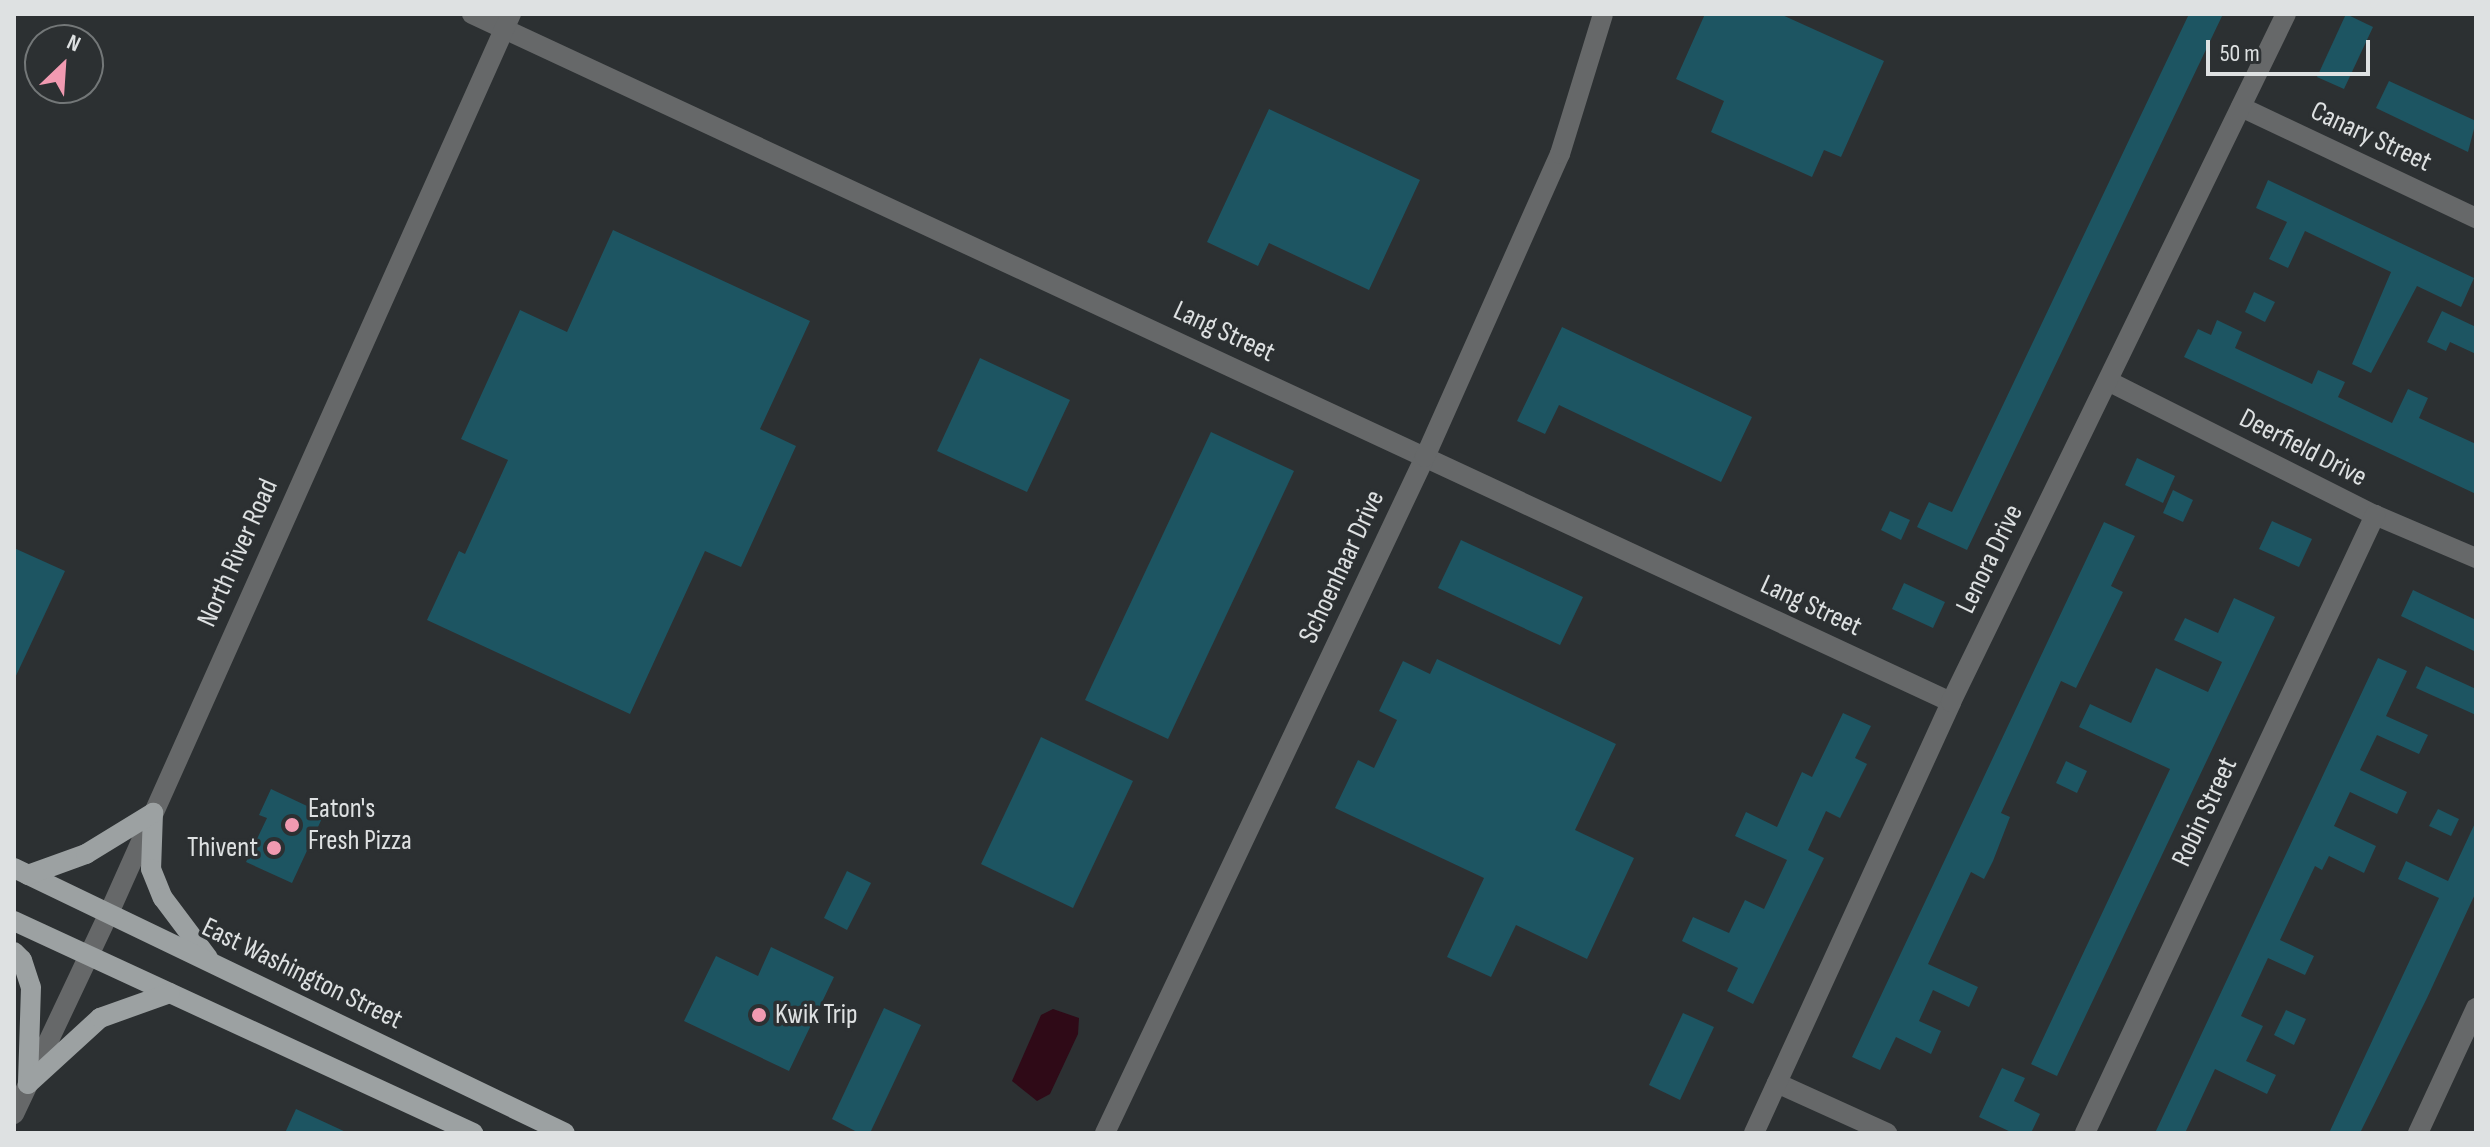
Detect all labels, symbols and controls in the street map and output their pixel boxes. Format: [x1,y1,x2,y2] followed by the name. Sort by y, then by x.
[24,24,104,104] north arrow
[2210,24,2374,74] scale bar
[62,29,85,58] text: N
[2220,39,2260,68] text: 50 m
[2305,94,2437,180] street label: Canary Street
[1168,294,1280,370] street label: Lang Street
[2234,402,2372,494] street label: Deerfield Drive
[190,474,286,632] street label: North River Road
[1292,485,1392,649] street label: Schoenhaar Drive
[1949,499,2031,619] street label: Lenora Drive
[1755,568,1867,644] street label: Lang Street
[2165,752,2245,872] street label: Robin Street
[308,792,412,858] place label: Eaton's Fresh Pizza
[283,816,301,834] marker: Eaton's Fresh Pizza
[187,831,258,865] place label: Thivent
[265,839,283,857] marker: Thivent
[196,911,408,1037] street label: East Washington Street
[775,998,857,1032] place label: Kwik Trip
[750,1006,768,1024] marker: Kwik Trip

